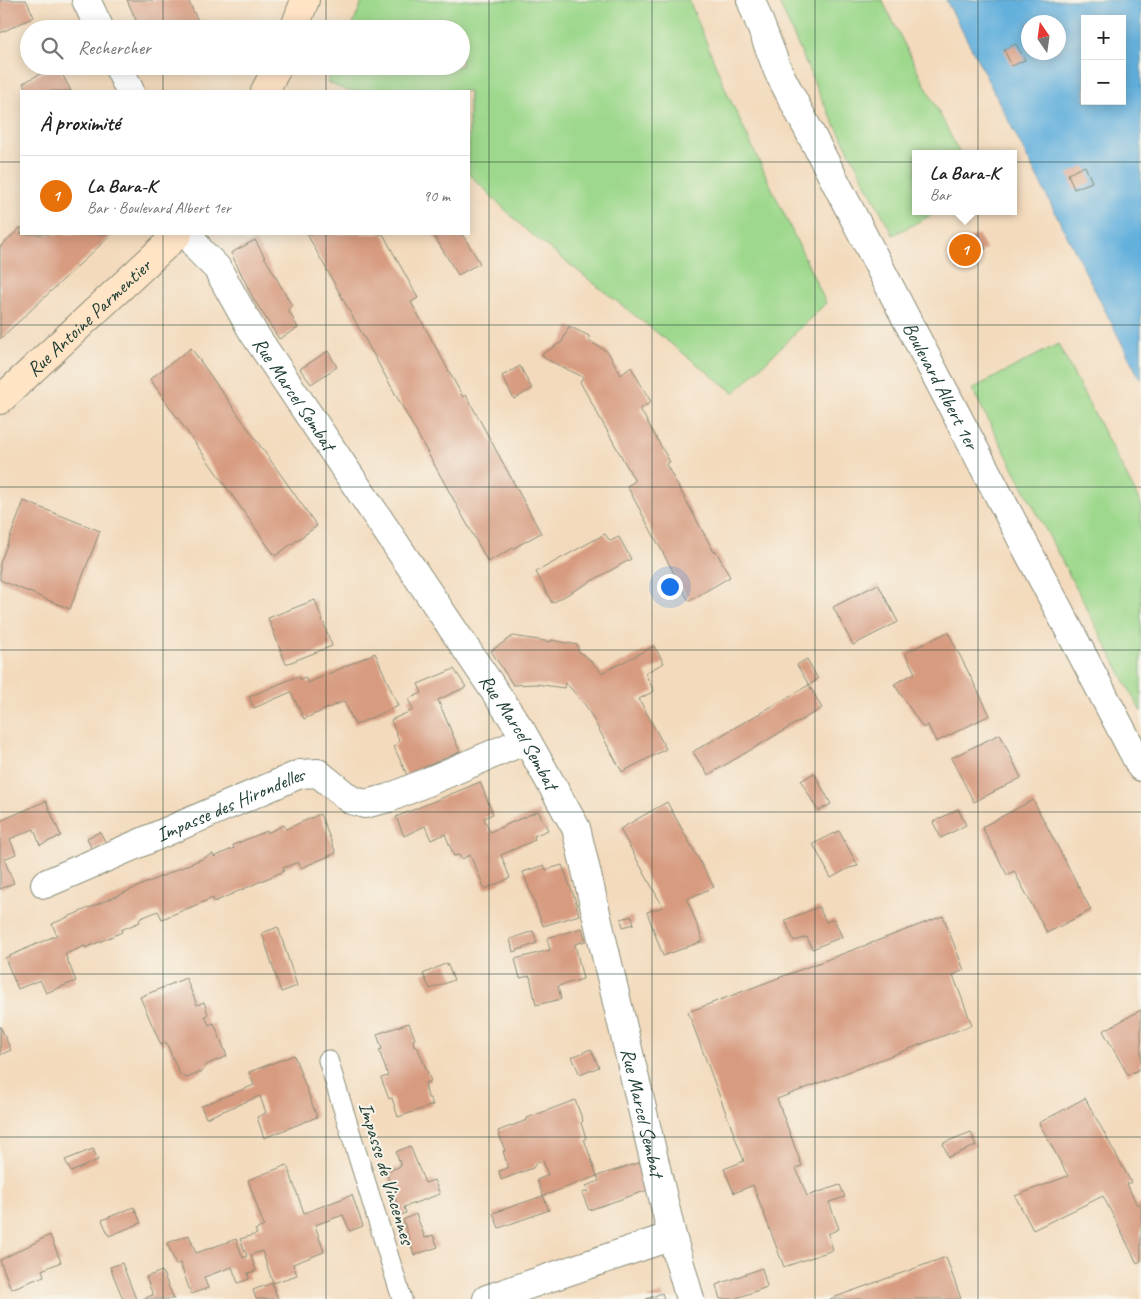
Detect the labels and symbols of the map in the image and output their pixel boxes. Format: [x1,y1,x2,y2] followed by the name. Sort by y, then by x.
[1021,15,1066,60] north arrow
[949,231,981,269] pin: 1
[21,252,158,382] street label: Rue Antoine Parmentier
[897,318,985,455] street label: Boulevard Albert 1er
[247,332,343,458] street label: Rue Marcel Sembat
[657,574,683,600] your location
[474,669,565,797] street label: Rue Marcel Sembat
[152,762,307,848] street label: Impasse des Hirondelles
[615,1046,670,1183] street label: Rue Marcel Sembat
[353,1099,421,1249] street label: Impasse de Vincennes

